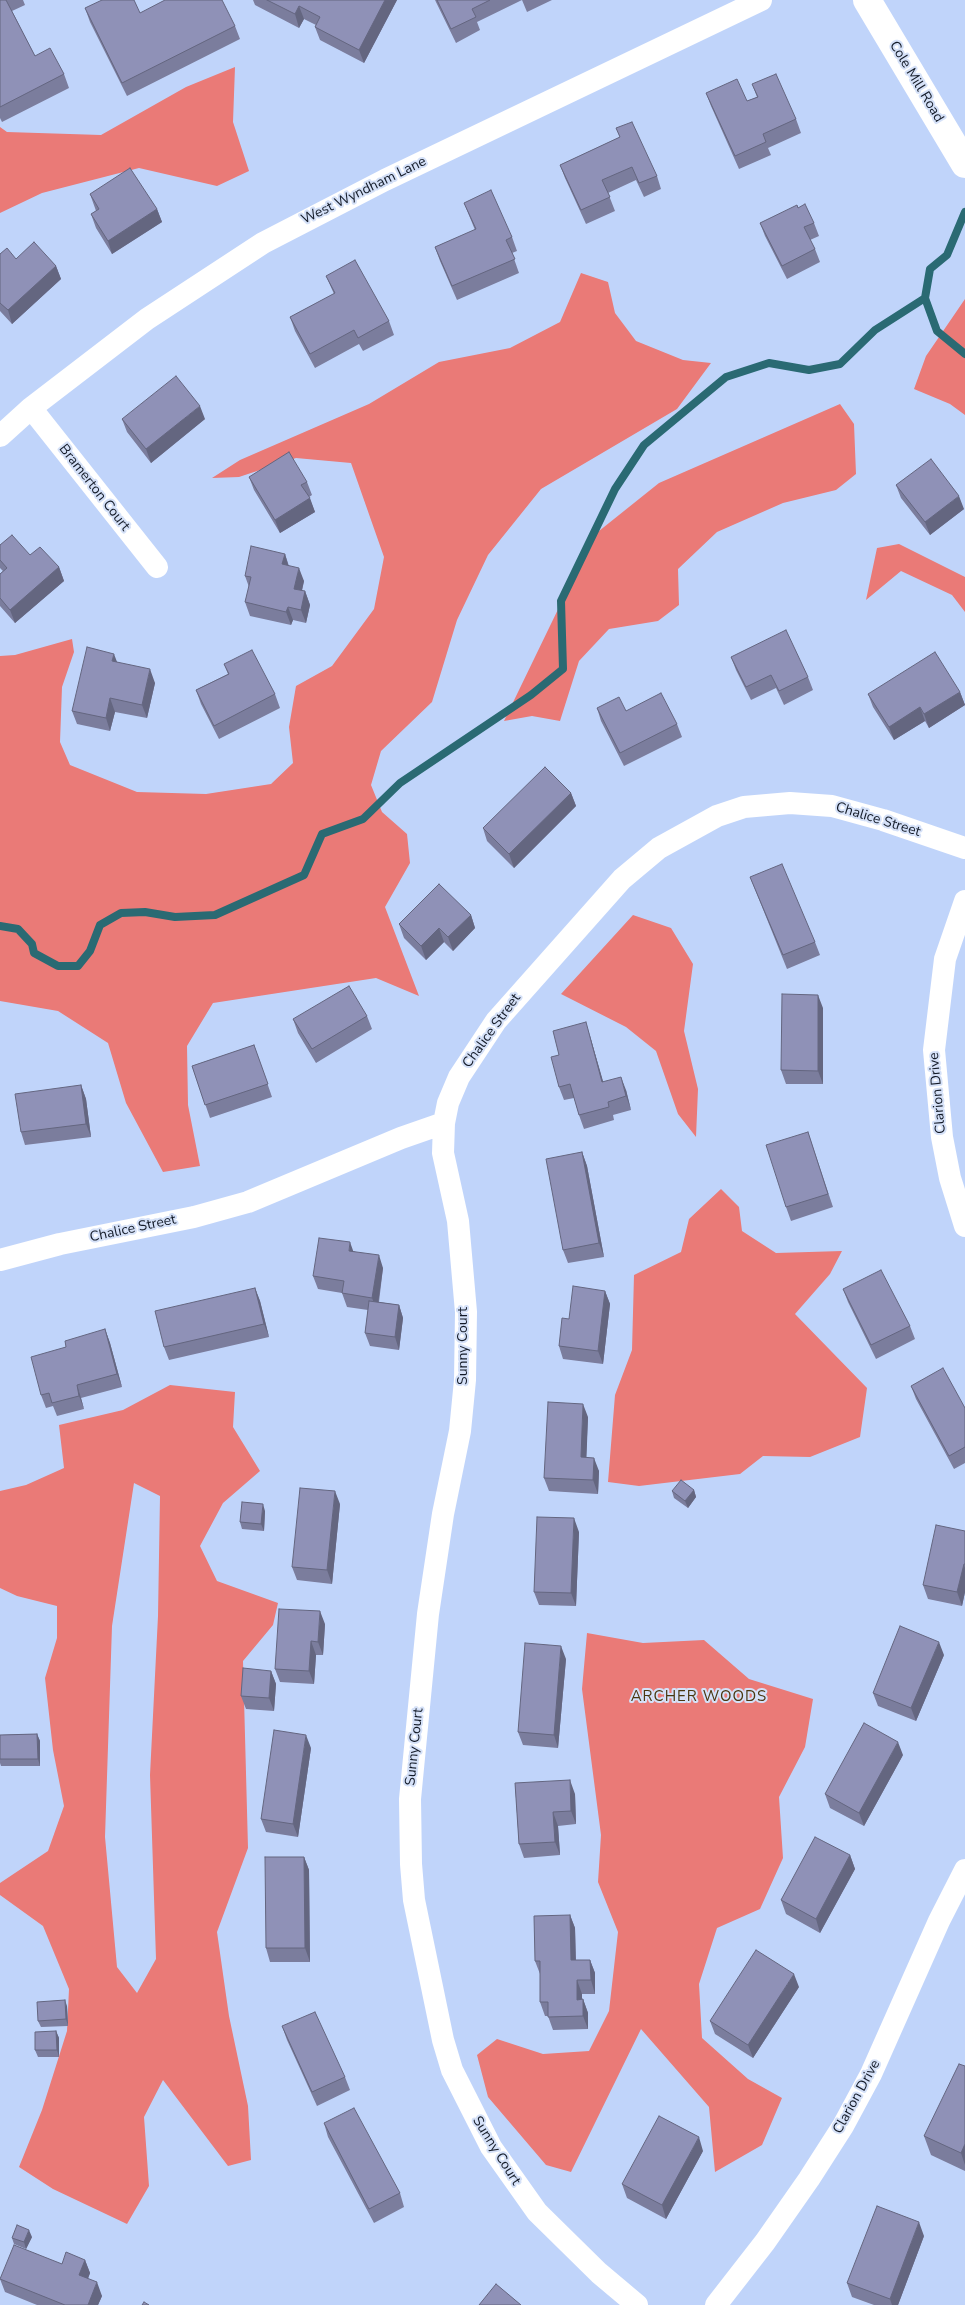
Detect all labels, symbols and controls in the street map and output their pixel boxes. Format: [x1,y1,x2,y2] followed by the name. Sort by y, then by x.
[885,38,947,126] street label: Cole Mill Road
[299,153,429,229] street label: West Wyndham Lane
[55,441,133,535] street label: Bramerton Court
[834,799,922,841] street label: Chalice Street
[459,991,525,1071] street label: Chalice Street
[926,1052,950,1134] street label: Clarion Drive
[88,1212,178,1246] street label: Chalice Street
[456,1307,472,1385] street label: Sunny Court
[629,1688,769,1706] district label: ARCHER WOODS
[403,1707,427,1787] street label: Sunny Court
[830,2057,884,2137] street label: Clarion Drive
[468,2113,524,2189] street label: Sunny Court

